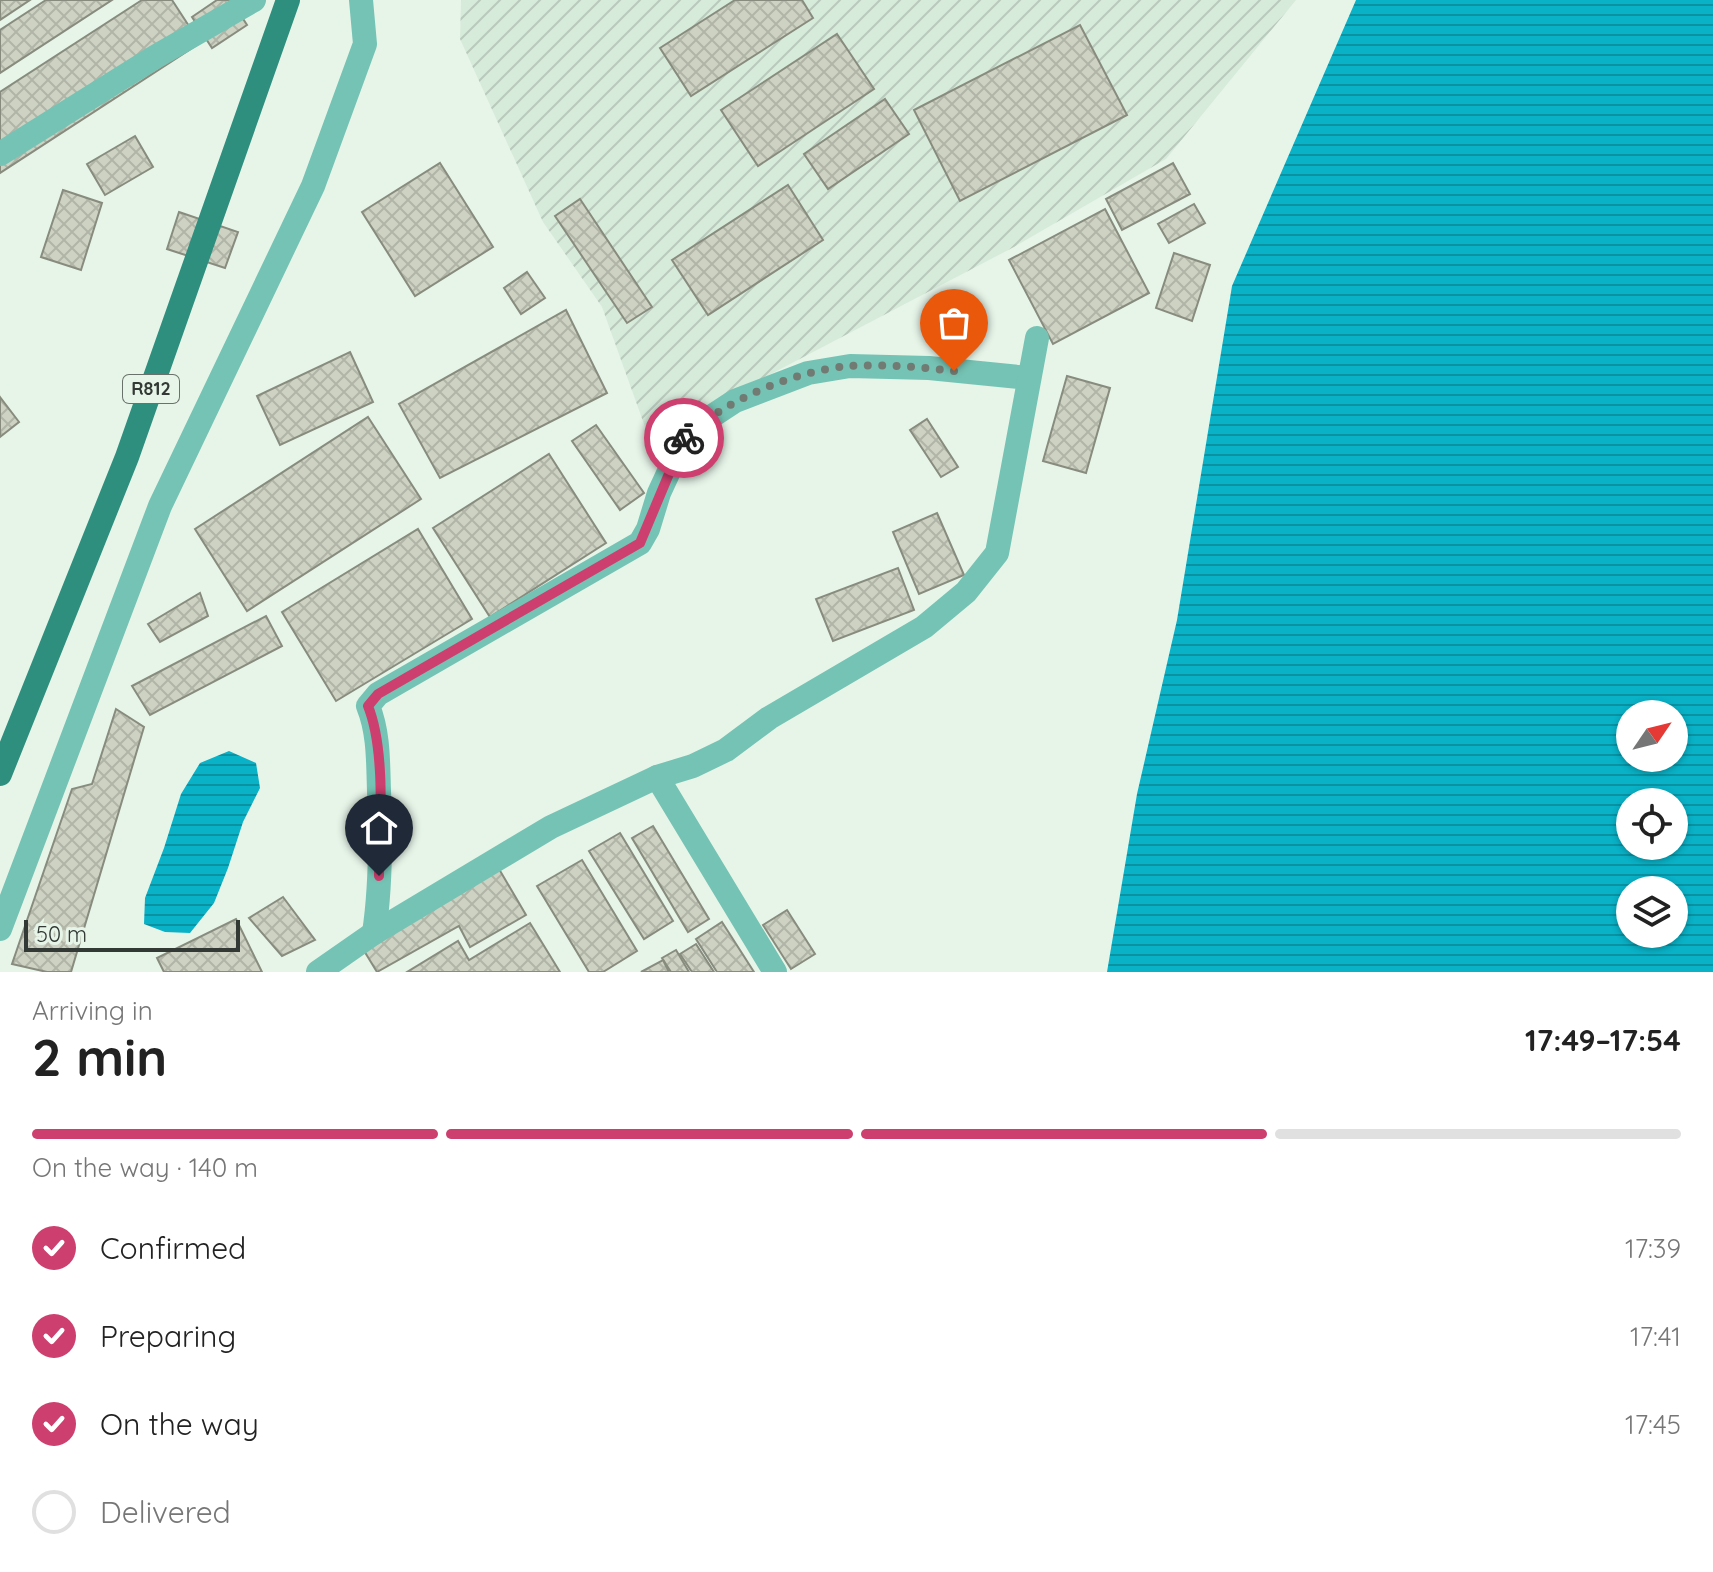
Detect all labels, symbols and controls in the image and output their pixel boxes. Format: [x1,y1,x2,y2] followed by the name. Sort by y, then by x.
[920,289,988,371] pin
[932,301,976,345] icon: bag
[123,375,179,403] road number: R812
[644,398,724,478] courier
[662,416,706,460] icon: bike
[1616,700,1688,772] north arrow
[1616,700,1688,948] map controls
[1616,788,1688,860] button: locate
[345,794,413,876] pin
[357,806,401,850] icon: home
[1616,876,1688,948] button: layers
[24,916,240,952] scale bar
[36,920,87,948] text: 50 m
[32,994,153,1027] text: Arriving in
[1525,1021,1681,1059] text: 17:49–17:54
[32,1024,167,1089] text: 2 min
[32,1151,258,1184] text: On the way · 140 m
[32,1226,76,1270] icon: check
[100,1229,246,1267] text: Confirmed
[1625,1232,1681,1265] text: 17:39
[32,1314,76,1358] icon: check
[100,1317,236,1355] text: Preparing
[1630,1320,1681,1353] text: 17:41
[32,1402,76,1446] icon: check
[100,1405,259,1443] text: On the way
[1625,1408,1681,1441] text: 17:45
[100,1493,231,1531] text: Delivered

